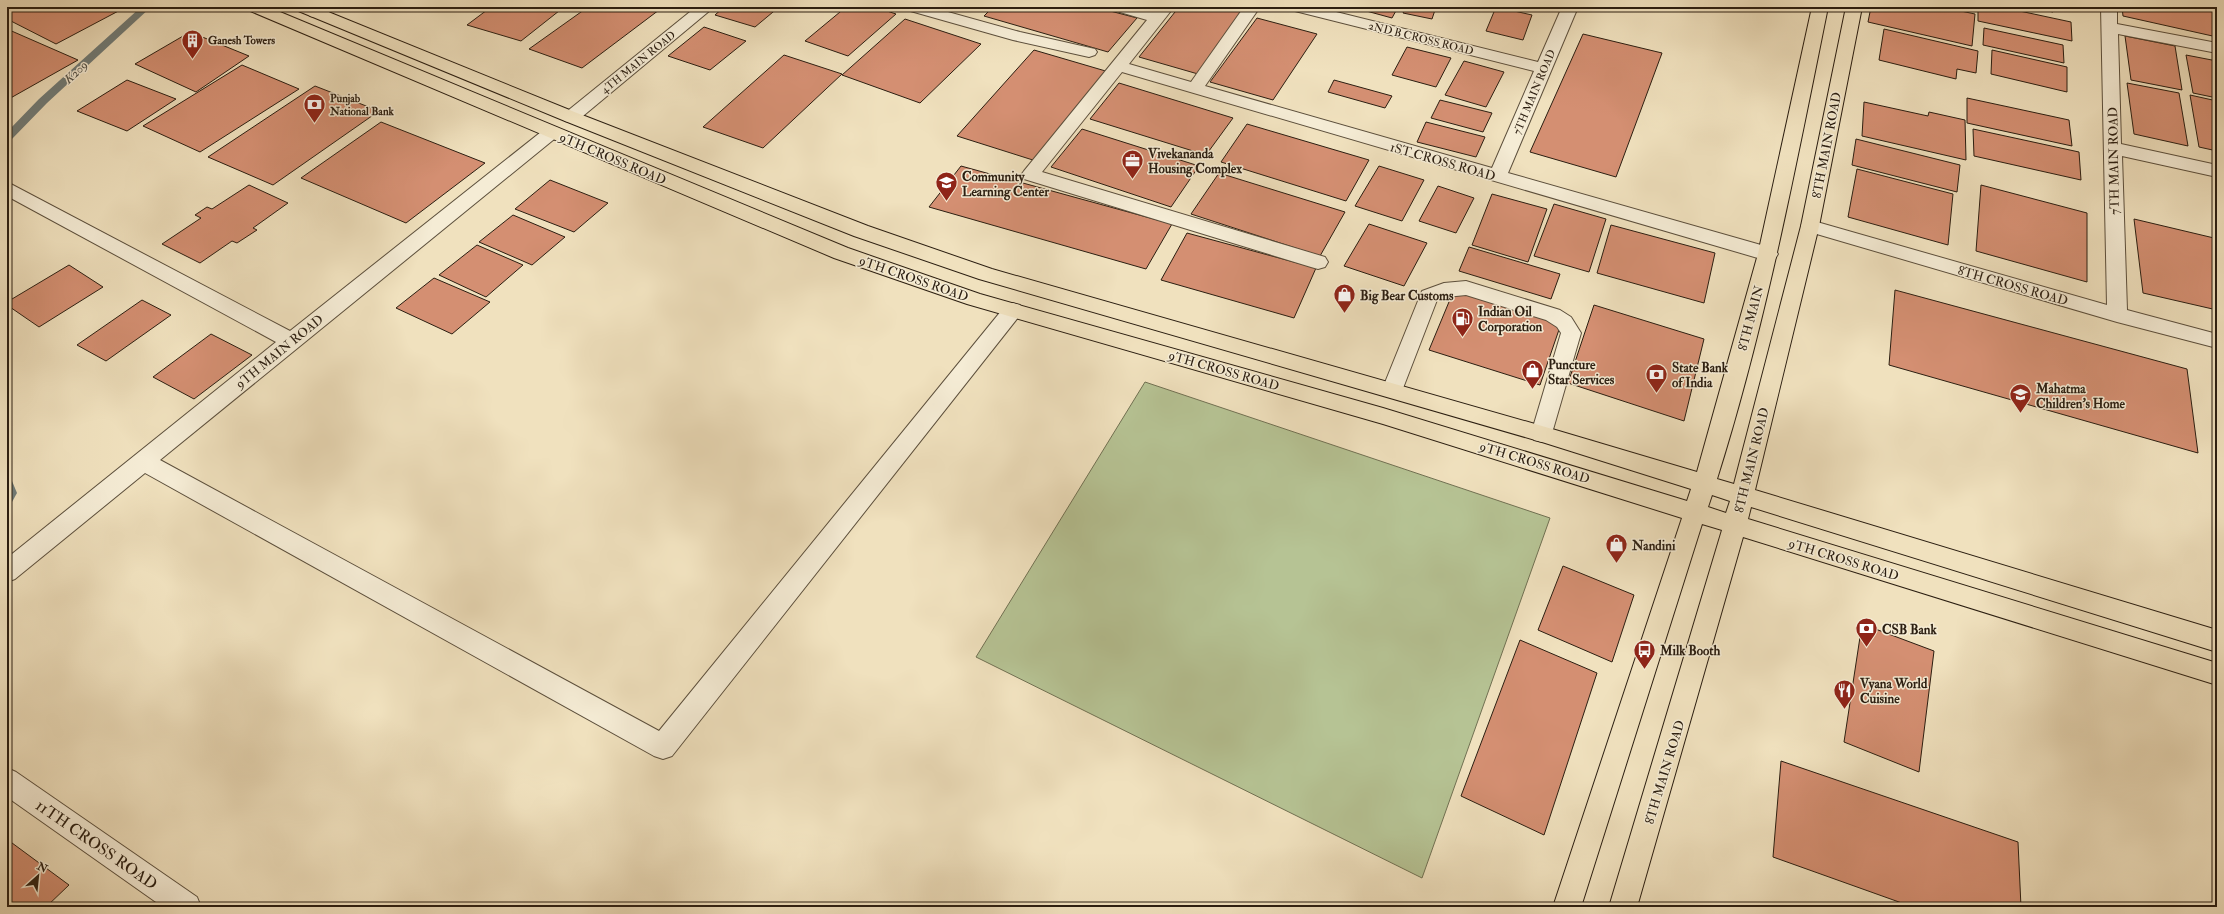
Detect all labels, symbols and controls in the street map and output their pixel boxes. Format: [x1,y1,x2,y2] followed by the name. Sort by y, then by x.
[1367,19,1475,58] street label: 2ND B CROSS ROAD
[179,27,205,60] building icon: Ganesh Towers
[598,28,678,96] street label: 4TH MAIN ROAD
[208,34,275,47] place label: Ganesh Towers
[1511,48,1558,137] street label: 7TH MAIN ROAD
[61,58,91,88] water label: K209
[302,91,328,124] bank icon: Punjab National Bank
[1809,91,1845,200] street label: 8TH MAIN ROAD
[329,92,395,118] place label: Punjab National Bank
[2105,107,2123,215] street label: 7TH MAIN ROAD
[556,129,668,189] street label: 9TH CROSS ROAD
[1388,139,1497,185] street label: 1ST CROSS ROAD
[1147,146,1242,178] place label: Vivekananda Housing Complex
[1120,147,1146,180] office icon: Vivekananda Housing Complex
[962,169,1050,201] place label: Community Learning Center
[934,170,960,203] school or university icon: Community Learning Center
[856,252,970,305] street label: 9TH CROSS ROAD
[1956,263,2070,309] street label: 8TH CROSS ROAD
[1332,282,1358,315] shop icon: Big Bear Customs
[1735,284,1767,353] street label: 8TH MAIN
[1360,288,1454,305] place label: Big Bear Customs
[1478,304,1543,336] place label: Indian Oil Corporation
[1450,305,1476,338] fuel station icon: Indian Oil Corporation
[232,311,327,393] street label: 9TH MAIN ROAD
[1166,347,1281,394] street label: 9TH CROSS ROAD
[1548,357,1615,388] place label: Puncture Star Services
[1519,358,1545,391] shop icon: Puncture Star Services
[1672,360,1729,391] place label: State Bank of India
[1643,361,1669,394] bank icon: State Bank of India
[2035,381,2125,412] place label: Mahatma Children's Home
[2007,382,2033,415] school or university icon: Mahatma Children's Home
[1731,406,1773,515] street label: 8TH MAIN ROAD
[1477,438,1592,487] street label: 9TH CROSS ROAD
[1604,532,1630,565] shop icon: Nandini
[1786,535,1901,584] street label: 9TH CROSS ROAD
[1631,538,1676,554] place label: Nandini
[1854,616,1880,649] bank icon: CSB Bank
[1882,622,1938,638] place label: CSB Bank
[1632,637,1658,670] bus stop icon: Milk Booth
[1659,643,1721,659] place label: Milk Booth
[1859,676,1928,707] place label: Vyana World Cuisine
[1832,677,1858,710] restaurant icon: Vyana World Cuisine
[1642,718,1688,826] street label: 8TH MAIN ROAD
[32,795,161,894] street label: 11TH CROSS ROAD
[18,856,58,896] north arrow
[34,859,51,876] text: N

